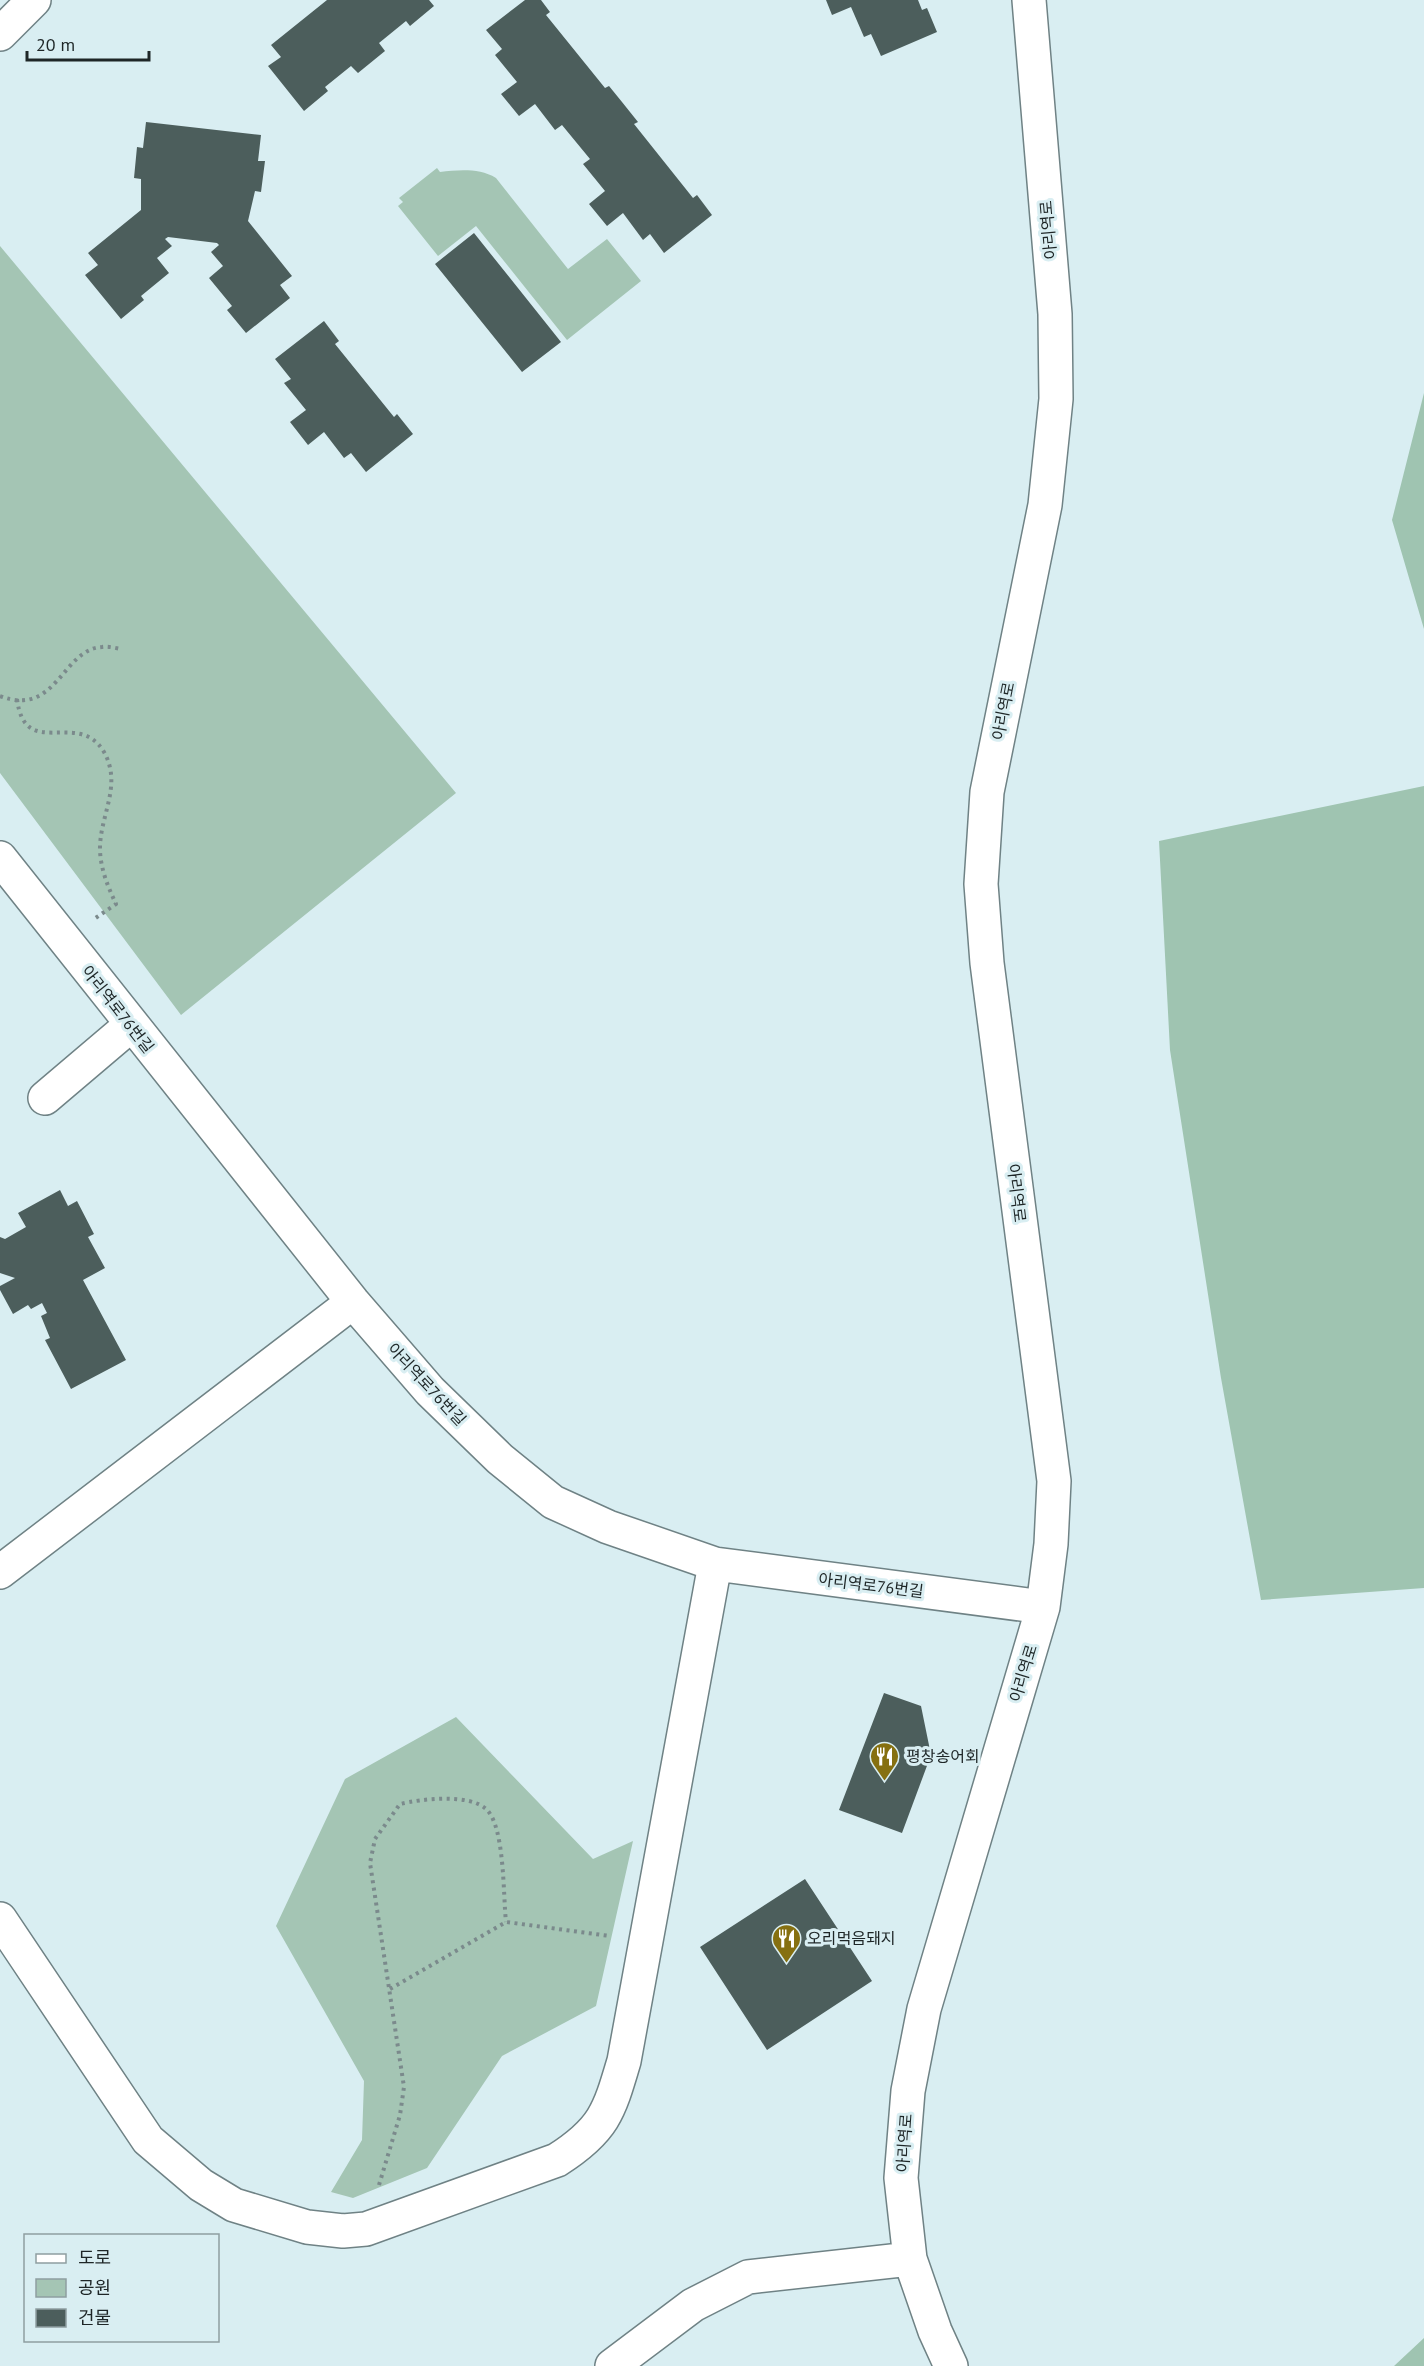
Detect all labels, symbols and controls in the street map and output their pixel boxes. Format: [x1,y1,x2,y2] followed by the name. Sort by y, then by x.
[27,24,148,62] scale bar
[36,33,75,56] text: 20 m
[1035,200,1061,260] street label: 아리역로
[988,680,1018,742] street label: 아리역로
[78,961,158,1057] street label: 아리역로76번길
[1003,1163,1031,1224] street label: 아리역로
[384,1339,470,1429] street label: 아리역로76번길
[817,1569,925,1601] street label: 아리역로76번길
[1005,1642,1041,1704] street label: 아리역로
[869,1740,901,1782] restaurant icon: 평창송어회
[906,1746,980,1766] place label: 평창송어회
[770,1922,802,1964] restaurant icon: 오리먹음돼지
[807,1928,895,1948] place label: 오리먹음돼지
[892,2113,916,2173] street label: 아리역로
[24,2234,219,2342] legend
[78,2246,111,2269] text: 도로
[78,2276,111,2299] text: 공원
[78,2306,111,2329] text: 건물

